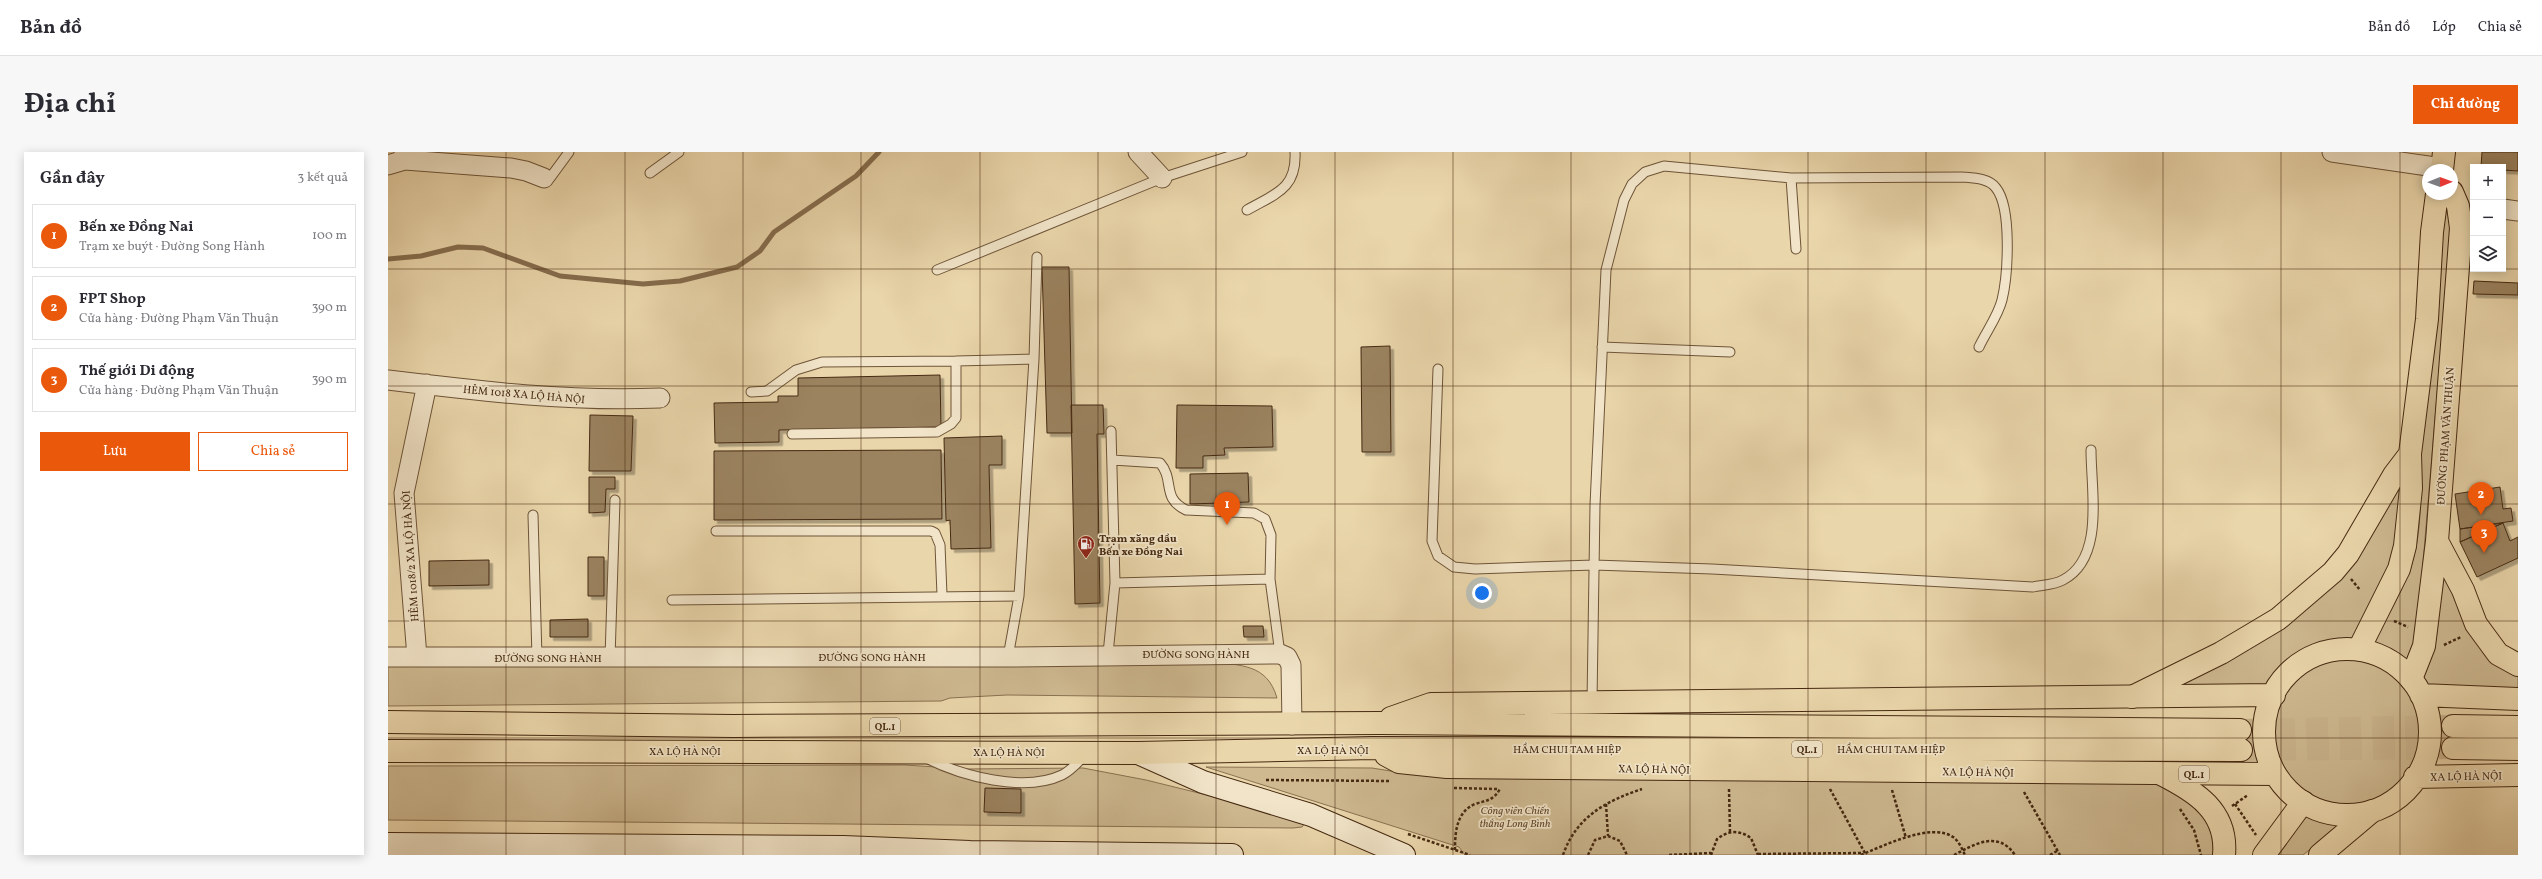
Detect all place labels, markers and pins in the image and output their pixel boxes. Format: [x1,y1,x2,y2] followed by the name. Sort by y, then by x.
[2468,482,2494,515] pin: 2
[1214,492,1240,525] pin: 1
[2471,520,2497,553] pin: 3
[1099,532,1183,560] place label: Trạm xăng dầu Bến xe Đồng Nai
[1076,534,1096,559] fuel station icon: Trạm xăng dầu Bến xe Đồng Nai

